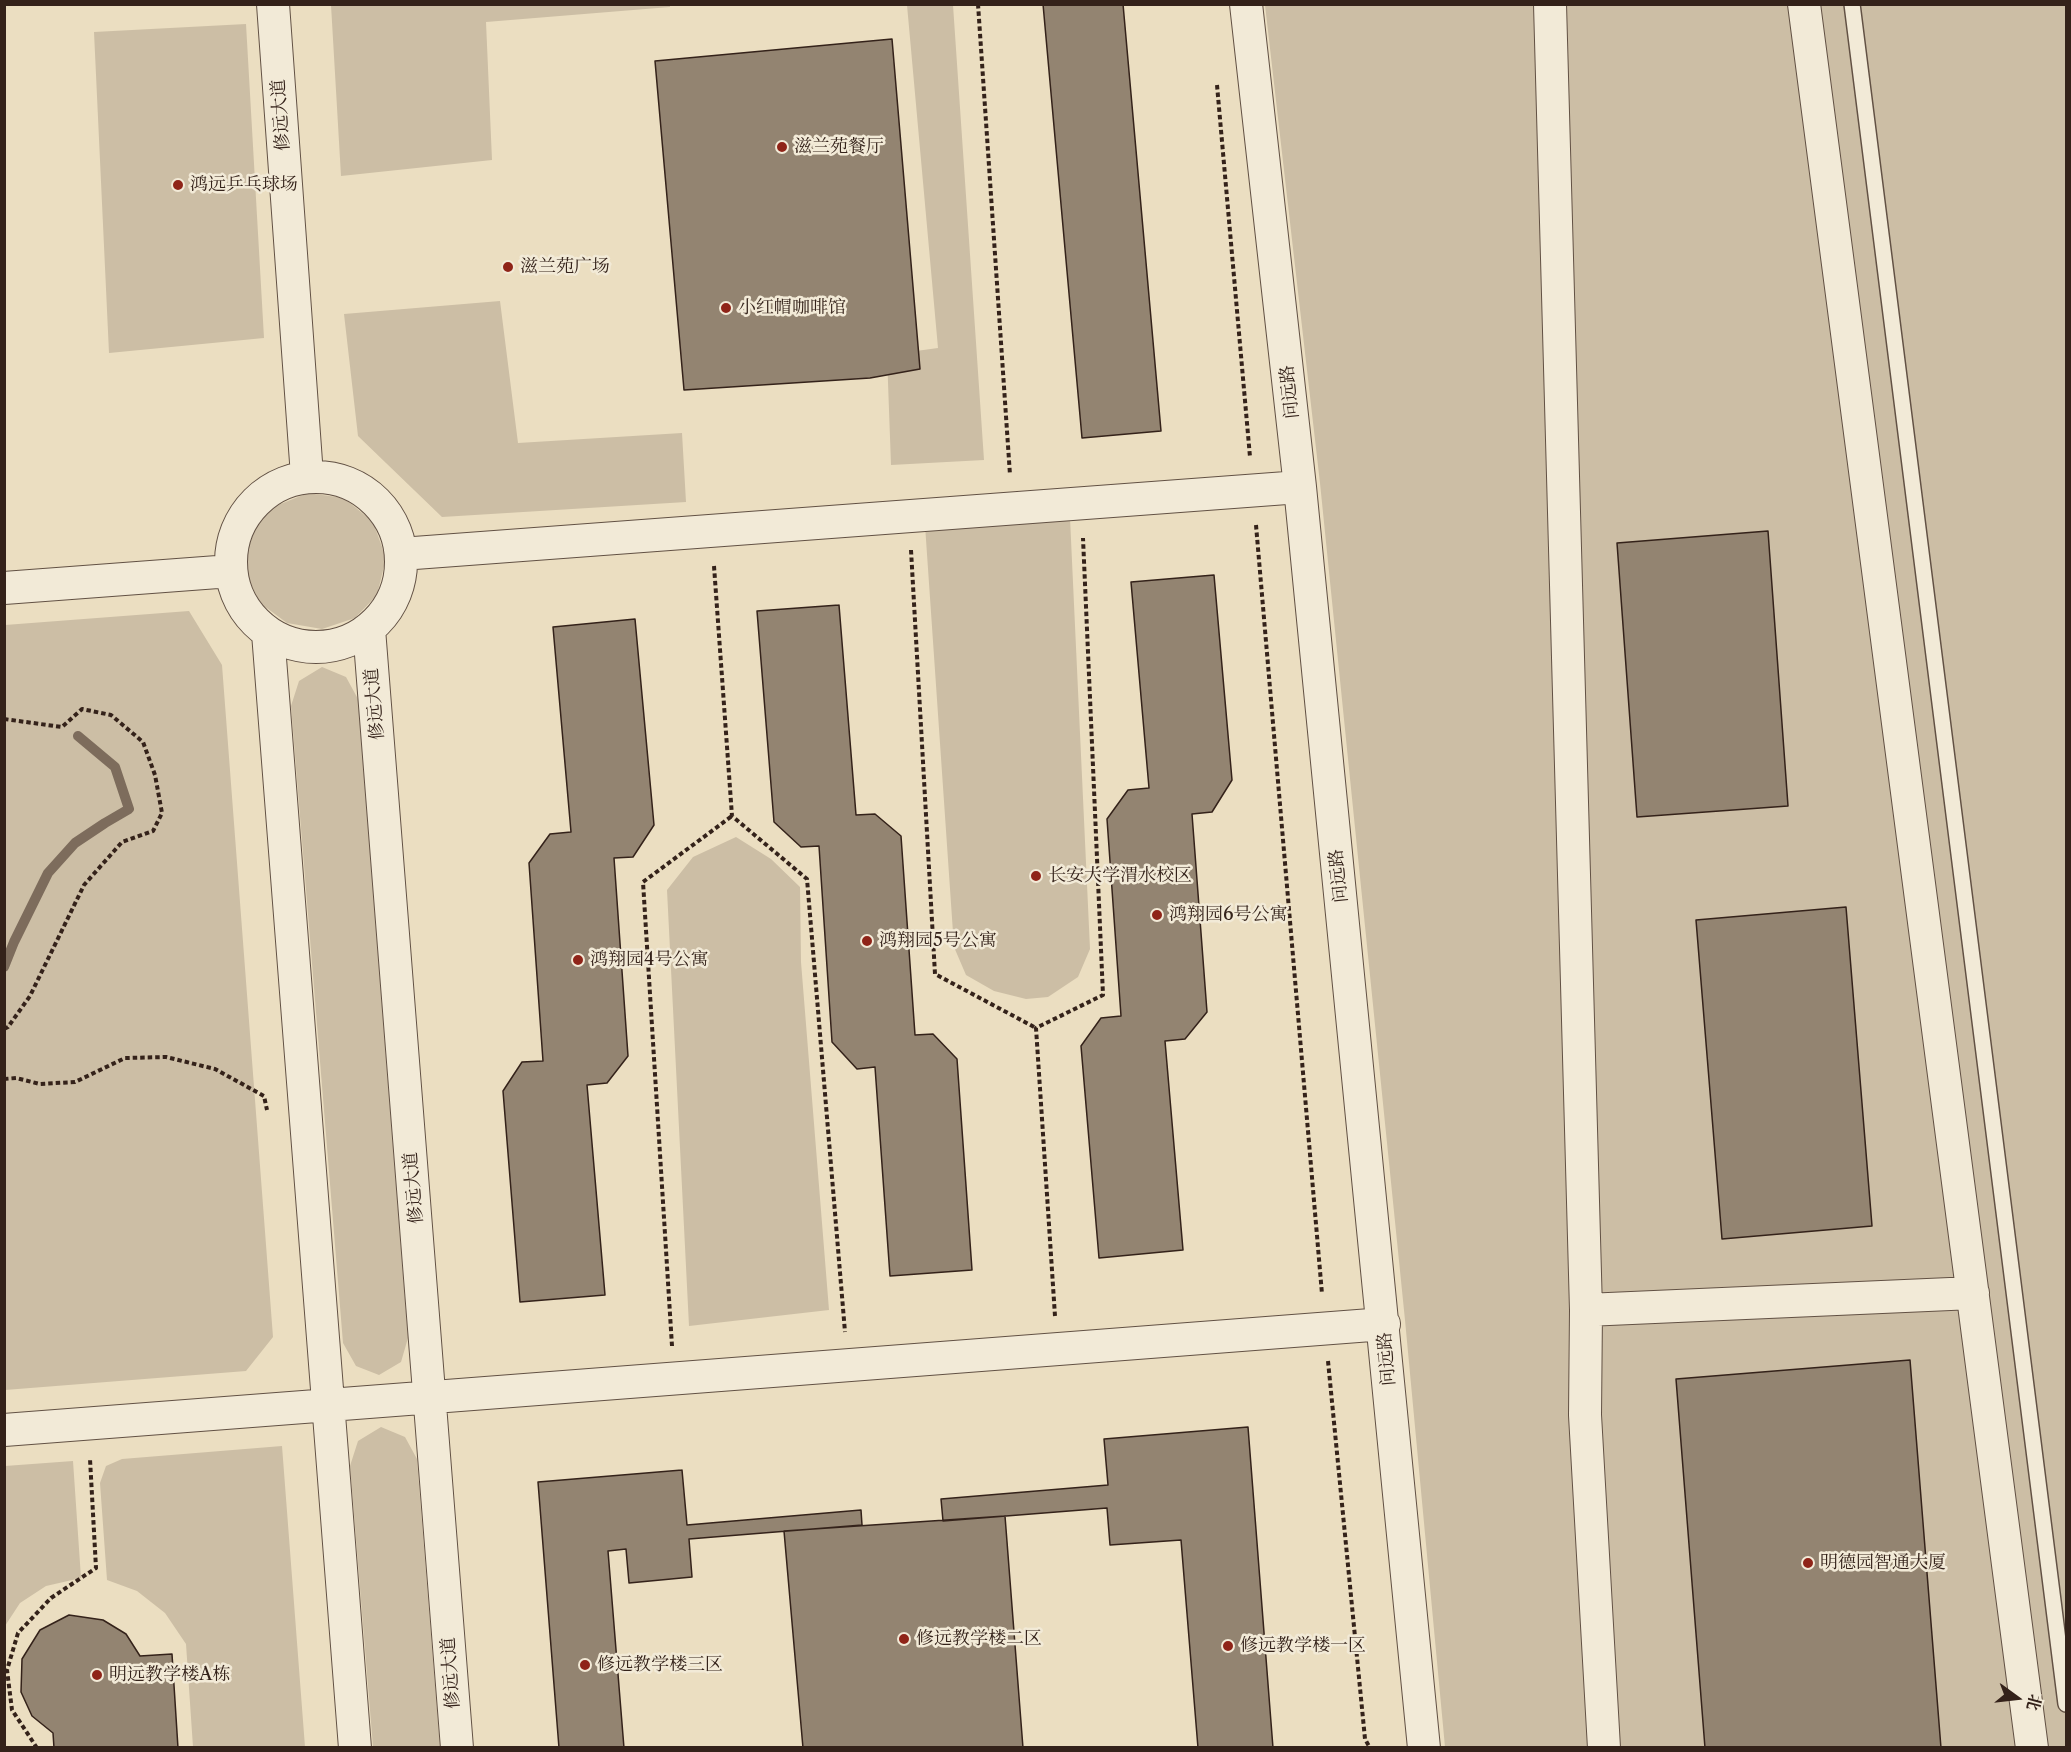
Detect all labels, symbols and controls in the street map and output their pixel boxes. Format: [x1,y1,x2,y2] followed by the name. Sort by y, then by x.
[268,78,294,152] street label: 修远大道
[794,136,884,158] place label: 滋兰苑餐厅
[775,140,789,154] marker: 滋兰苑餐厅
[190,174,298,196] place label: 鸿远乒乓球场
[171,178,185,192] marker: 鸿远乒乓球场
[520,256,610,278] place label: 滋兰苑广场
[501,260,515,274] marker: 滋兰苑广场
[738,297,846,319] place label: 小红帽咖啡馆
[719,301,733,315] marker: 小红帽咖啡馆
[1276,364,1304,420] street label: 问远路
[361,667,389,741] street label: 修远大道
[1325,848,1353,904] street label: 问远路
[1048,865,1192,887] place label: 长安大学渭水校区
[1029,869,1043,883] marker: 长安大学渭水校区
[1169,904,1288,926] place label: 鸿翔园6号公寓
[1150,908,1164,922] marker: 鸿翔园6号公寓
[879,930,997,952] place label: 鸿翔园5号公寓
[860,934,874,948] marker: 鸿翔园5号公寓
[590,949,708,971] place label: 鸿翔园4号公寓
[571,953,585,967] marker: 鸿翔园4号公寓
[400,1151,428,1225] street label: 修远大道
[1374,1331,1400,1387] street label: 问远路
[1820,1552,1946,1574] place label: 明德园智通大厦
[1801,1556,1815,1570] marker: 明德园智通大厦
[916,1628,1042,1650] place label: 修远教学楼二区
[897,1632,911,1646] marker: 修远教学楼二区
[1240,1635,1366,1657] place label: 修远教学楼一区
[438,1636,464,1710] street label: 修远大道
[1221,1639,1235,1653] marker: 修远教学楼一区
[597,1654,723,1676] place label: 修远教学楼三区
[578,1658,592,1672] marker: 修远教学楼三区
[109,1664,230,1686] place label: 明远教学楼A栋
[90,1668,104,1682] marker: 明远教学楼A栋
[1987,1668,2047,1728] north arrow
[2023,1692,2046,1713] text: 北

